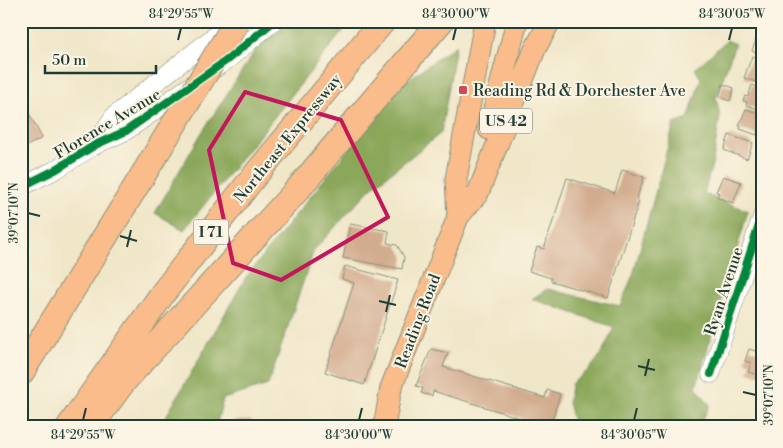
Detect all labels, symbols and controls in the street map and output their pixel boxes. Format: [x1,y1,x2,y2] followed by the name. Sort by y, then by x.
[149,7,214,22] text: 84°29'55"W
[422,7,491,22] text: 84°30'00"W
[699,7,766,22] text: 84°30'05"W
[45,42,156,74] scale bar
[52,51,86,70] text: 50 m
[230,70,346,207] street label: Northeast Expressway
[473,81,686,101] place label: Reading Rd & Dorchester Ave
[51,84,164,164] street label: Florence Avenue
[457,84,469,96] marker: Reading Rd & Dorchester Ave
[480,108,532,134] road number: US 42
[7,182,22,244] text: 39°07'10"N
[194,220,228,244] road number: I 71
[700,244,748,338] street label: Ryan Avenue
[391,271,445,371] street label: Reading Road
[762,364,777,426] text: 39°07'10"N
[51,428,116,443] text: 84°29'55"W
[325,428,394,443] text: 84°30'00"W
[601,428,668,443] text: 84°30'05"W

